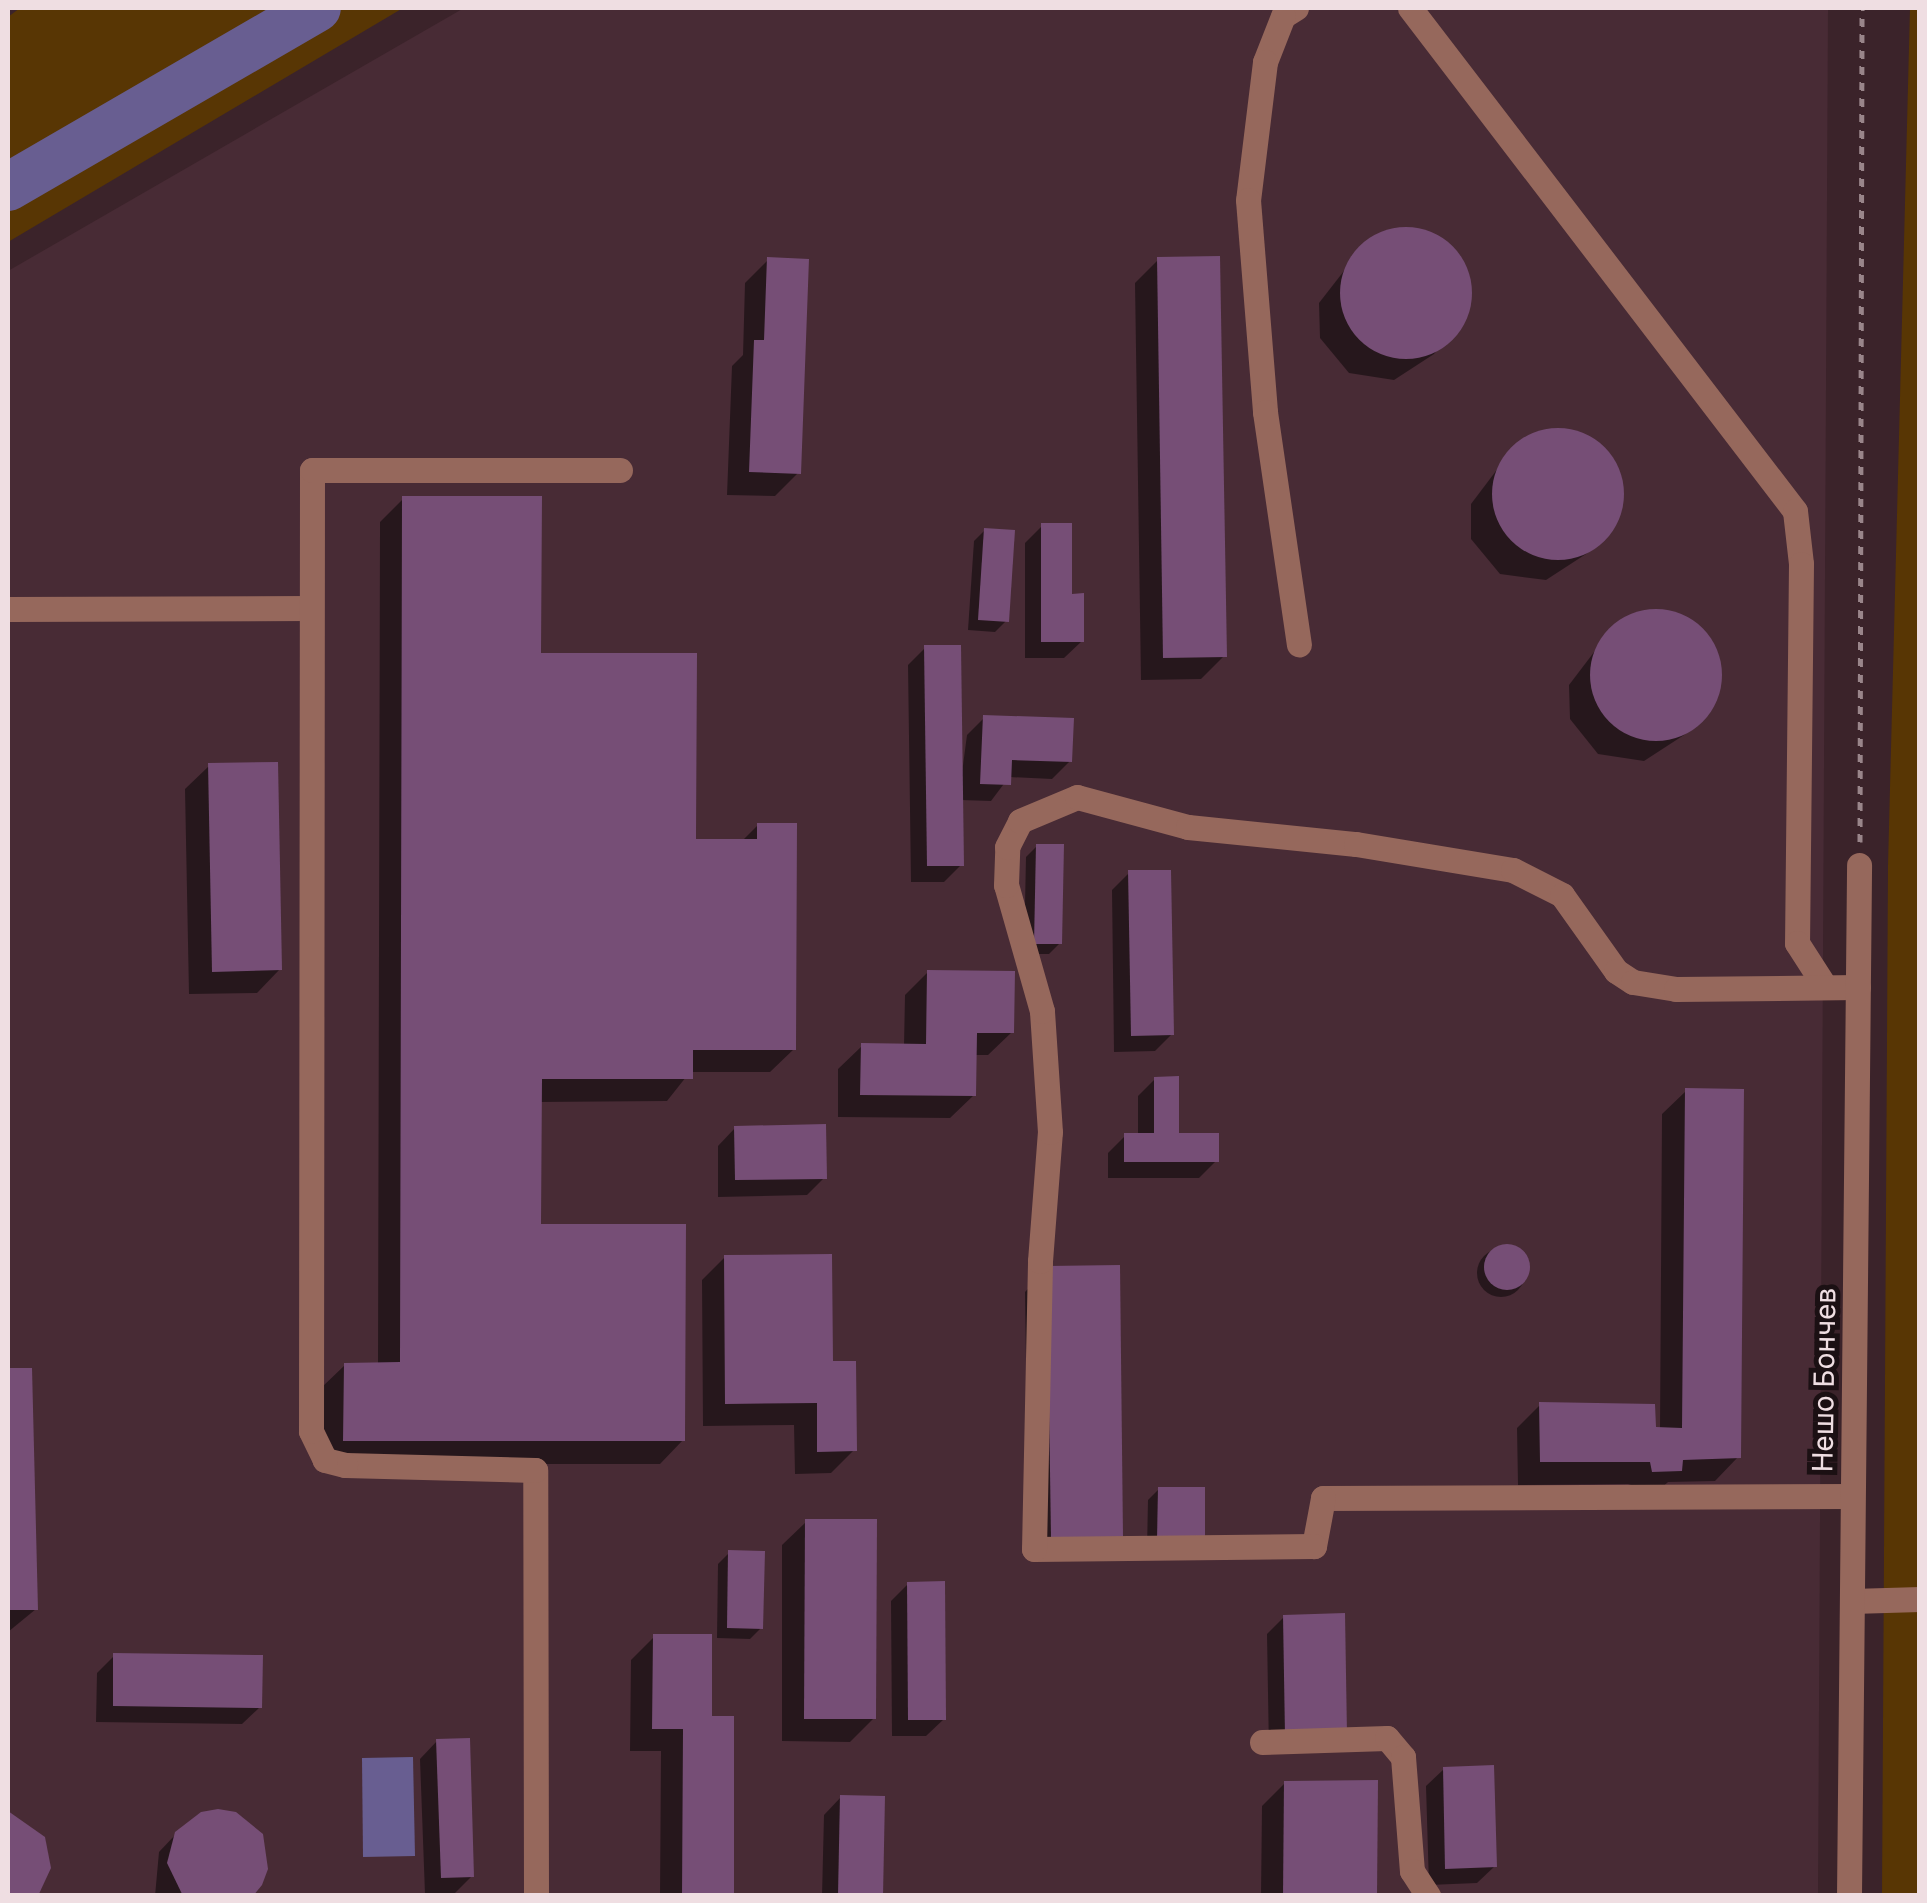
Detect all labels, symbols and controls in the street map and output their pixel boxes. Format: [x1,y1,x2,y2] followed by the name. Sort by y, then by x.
[1806,1287,1842,1473] street label: Нешо Бончев

